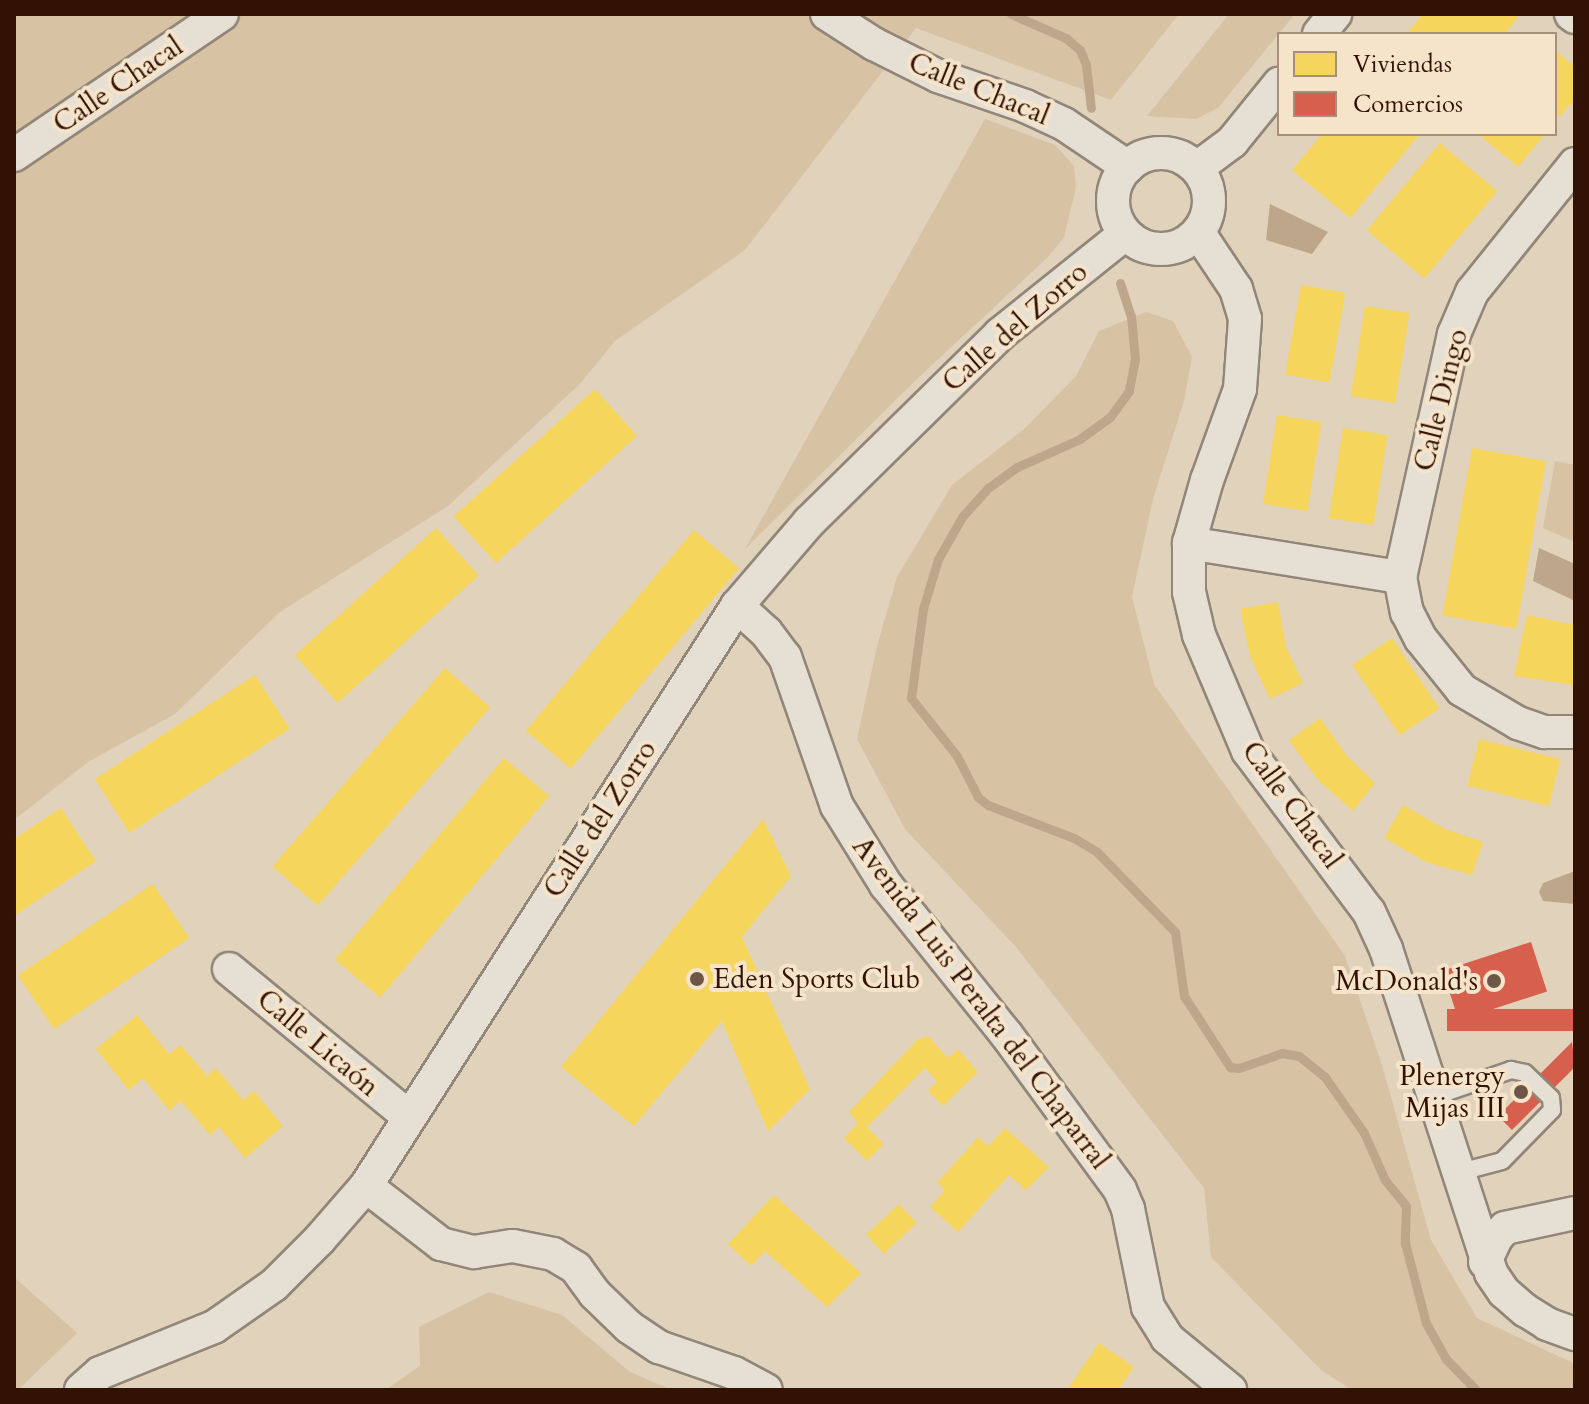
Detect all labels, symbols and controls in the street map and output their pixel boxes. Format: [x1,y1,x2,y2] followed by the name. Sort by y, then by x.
[47,29,189,141] street label: Calle Chacal
[1277,32,1557,136] legend
[904,46,1054,132] street label: Calle Chacal
[1353,48,1452,81] text: Viviendas
[1353,88,1463,121] text: Comercios
[936,255,1094,399] street label: Calle del Zorro
[1407,325,1475,475] street label: Calle Dingo
[537,734,663,904] street label: Calle del Zorro
[1235,735,1349,875] street label: Calle Chacal
[845,830,1117,1176] street label: Avenida Luis Peralta del Chaparral
[713,962,920,996] place label: Eden Sports Club
[1335,964,1478,998] place label: McDonald's
[688,970,706,988] marker: Eden Sports Club
[1485,972,1503,990] marker: McDonald's
[250,982,386,1104] street label: Calle Licaón
[1399,1059,1505,1125] place label: Plenergy Mijas III
[1512,1083,1530,1101] marker: Plenergy Mijas III

